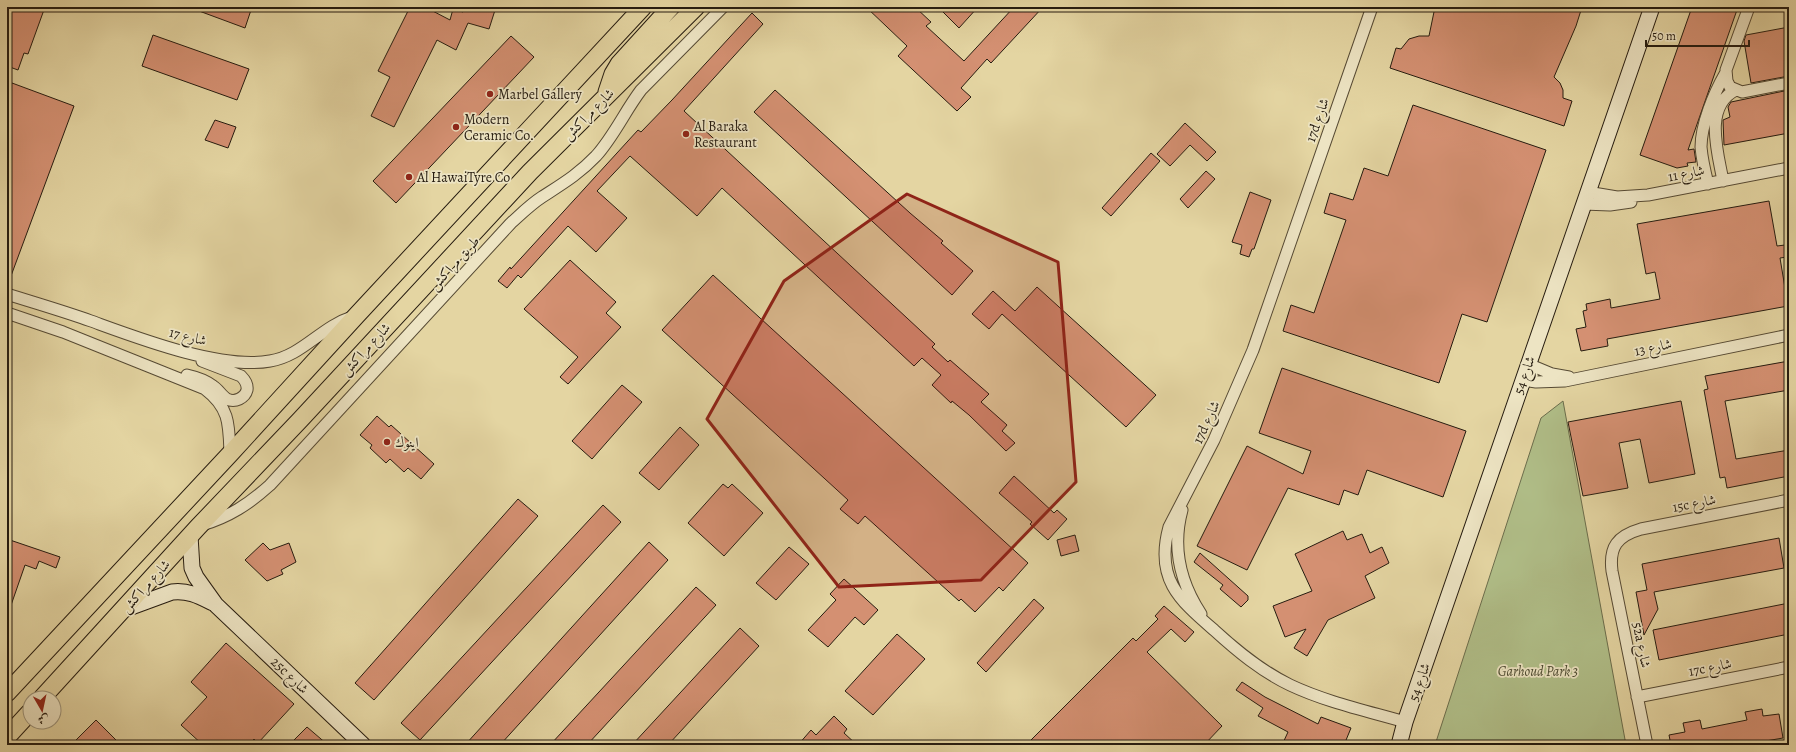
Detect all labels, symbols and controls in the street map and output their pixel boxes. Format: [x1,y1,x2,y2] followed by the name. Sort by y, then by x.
[1646,22,1749,48] scale bar
[1652,28,1676,44] text: 50 m
[558,84,620,146] street label: شارع مراكش
[498,85,583,104] place label: Marbel Gallery
[485,89,495,99] marker: Marbel Gallery
[1301,96,1336,145] street label: 17d شارع
[464,110,534,145] place label: Modern Ceramic Co.
[693,117,757,152] place label: Al Baraka Restaurant
[451,122,461,132] marker: Modern Ceramic Co.
[681,129,691,139] marker: Al Baraka Restaurant
[1666,161,1706,188] street label: شارع 11
[416,168,510,187] place label: Al HawaiTyre Co
[404,172,414,182] marker: Al HawaiTyre Co
[425,232,484,295] street label: طريق مراكش
[336,319,396,381] street label: شارع مراكش
[167,323,209,352] street label: شارع 17
[1633,334,1674,363] street label: شارع 13
[1509,353,1542,398] street label: شارع 54
[1188,398,1226,448] street label: 17d شارع
[395,433,419,452] place label: اينوك
[382,437,392,447] marker: اينوك
[1671,490,1718,519] street label: 15c شارع
[116,555,176,619] street label: شارع مراكش
[1626,621,1655,670] street label: 52a شارع
[265,653,313,700] street label: 25c شارع
[1687,654,1734,683] street label: 17c شارع
[1404,660,1437,705] street label: شارع 54
[1498,662,1578,681] park label: Garhoud Park 3
[22,690,62,730] north arrow
[37,711,50,728] text: ش

